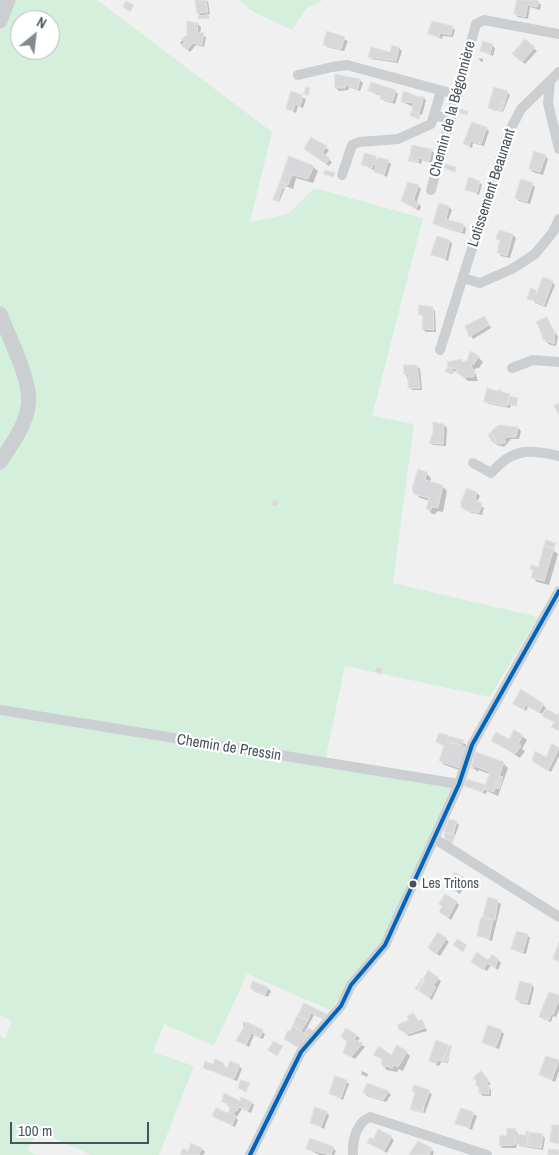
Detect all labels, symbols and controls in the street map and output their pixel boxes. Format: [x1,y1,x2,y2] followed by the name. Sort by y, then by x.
[10,10,60,60] north arrow
[34,13,50,33] text: N
[426,39,480,179] street label: Chemin de la Bégonnière
[464,127,520,249] street label: Lotissement Beaunant
[176,731,282,765] street label: Chemin de Pressin
[422,876,479,892] place label: Les Tritons
[408,879,418,889] marker: Les Tritons
[12,1112,151,1144] scale bar
[18,1120,52,1141] text: 100 m

